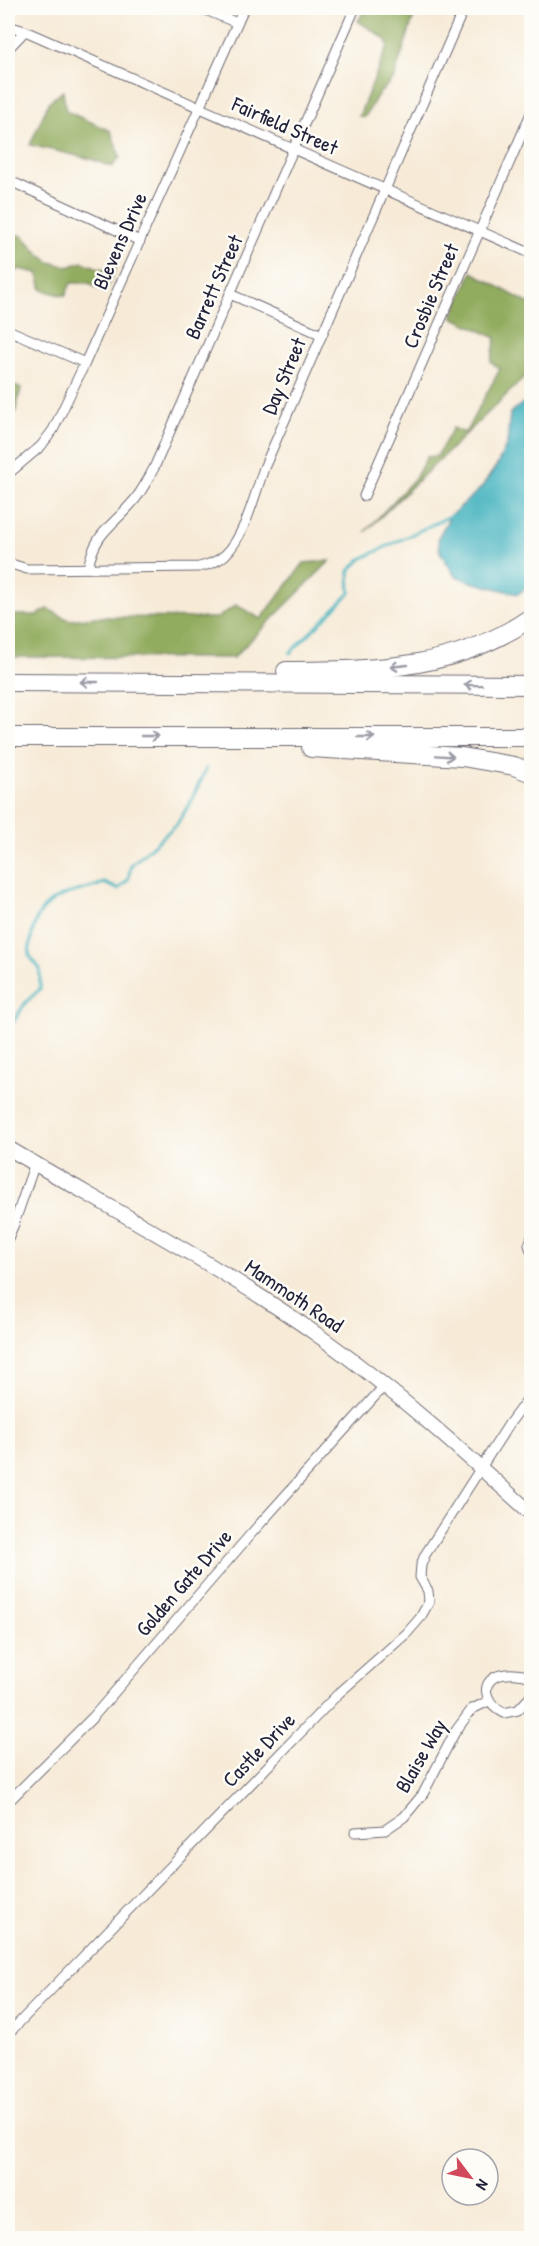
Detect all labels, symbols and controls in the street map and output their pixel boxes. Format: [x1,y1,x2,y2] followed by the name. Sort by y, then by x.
[227,89,343,162] street label: Fairfield Street
[85,188,154,294] street label: Blevens Drive
[178,229,250,344] street label: Barrett Street
[395,238,466,353] street label: Crosbie Street
[254,332,313,419] street label: Day Street
[390,661,410,672] one-way arrow
[80,676,100,687] one-way arrow
[464,679,484,691] one-way arrow
[139,730,159,742] one-way arrow
[355,731,375,743] one-way arrow
[435,750,455,761] one-way arrow
[239,1252,349,1339] street label: Mammoth Road
[129,1523,238,1642] street label: Golden Gate Drive
[216,1706,301,1793] street label: Castle Drive
[388,1714,453,1798] street label: Blaise Way
[440,2147,500,2207] north arrow
[471,2176,494,2195] text: N

